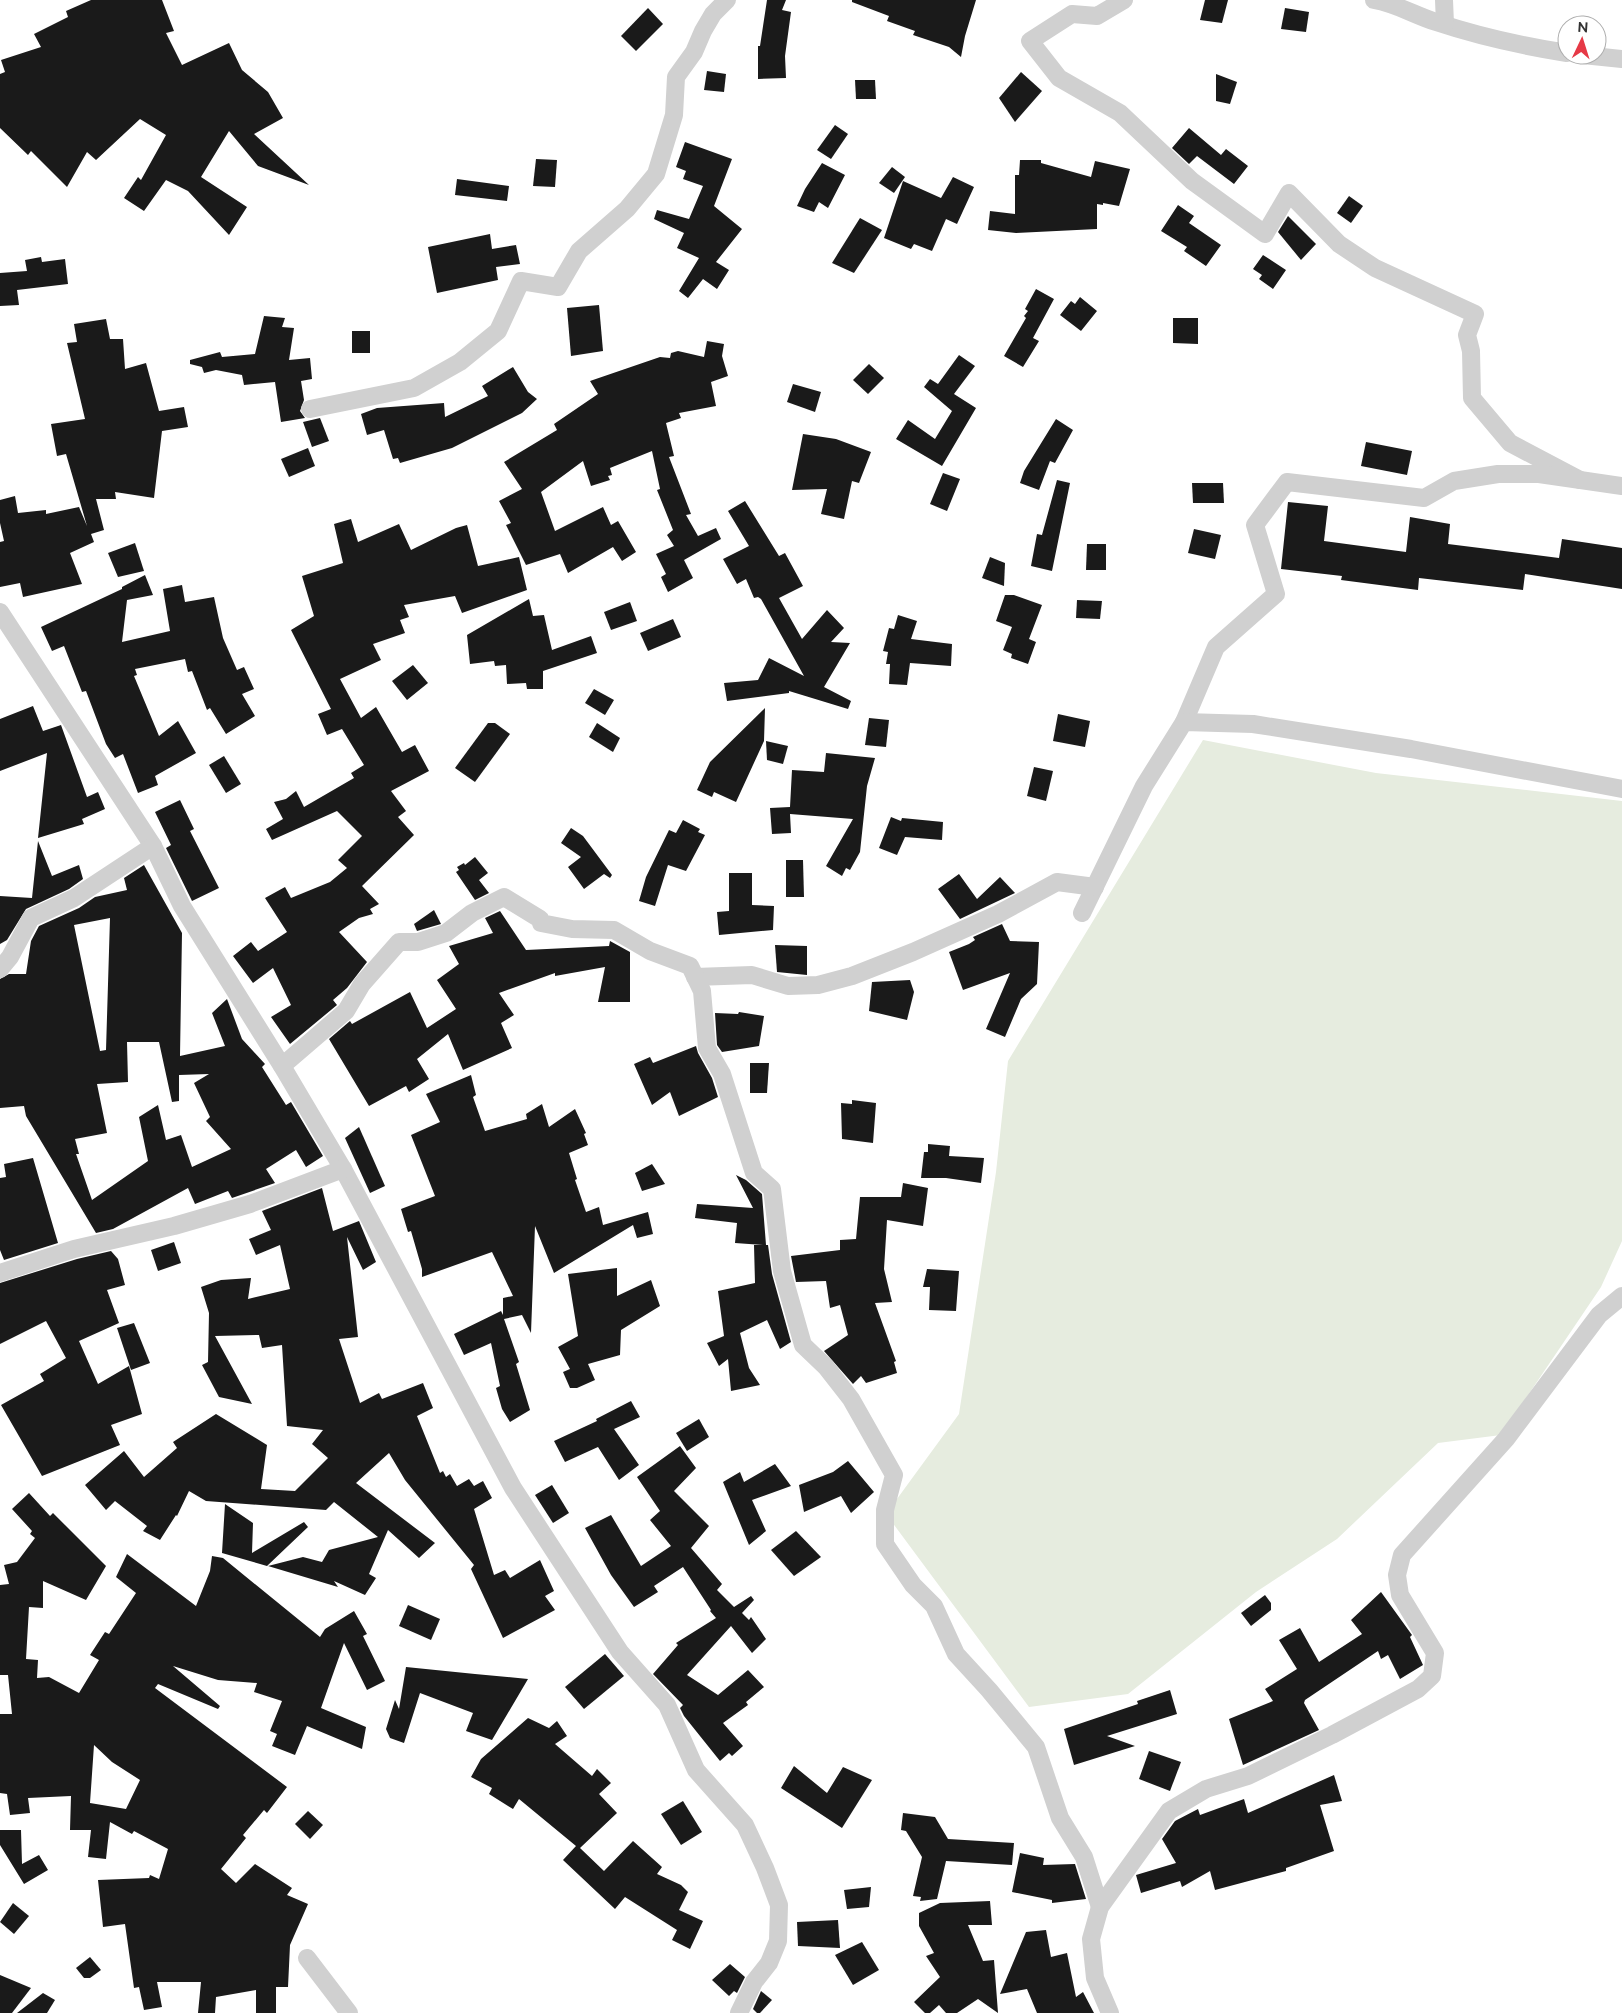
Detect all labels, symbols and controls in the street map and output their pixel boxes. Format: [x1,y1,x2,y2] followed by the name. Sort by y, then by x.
[1557,15,1607,65] north arrow
[1577,19,1589,35] text: N

